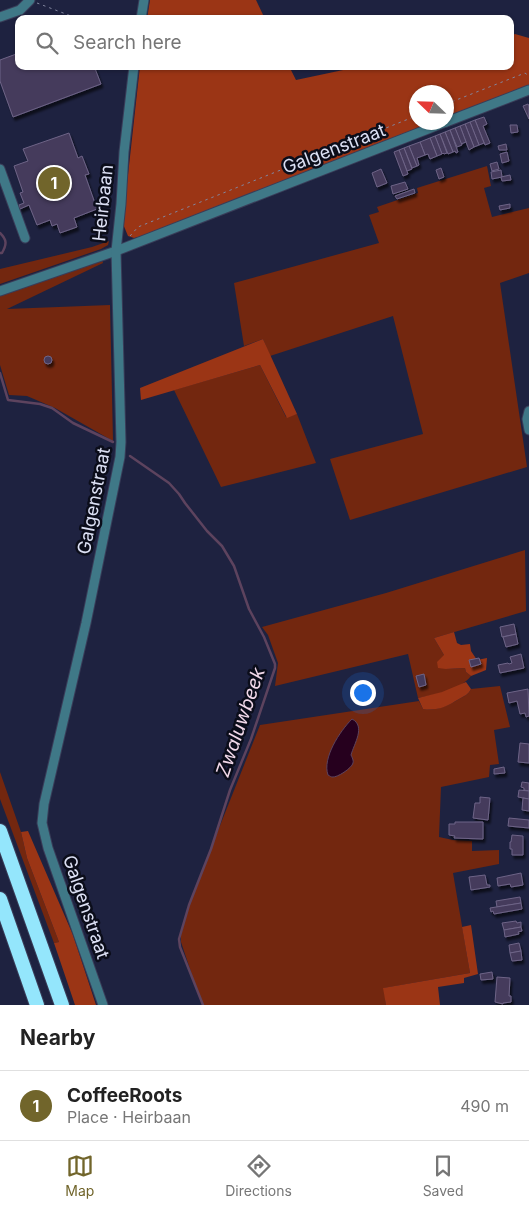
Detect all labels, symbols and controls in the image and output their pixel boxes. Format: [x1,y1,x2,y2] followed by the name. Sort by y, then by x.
[15,15,514,70] search box
[33,29,61,57] icon: search
[73,31,182,54] text: Search here
[409,85,454,130] north arrow
[279,119,388,178] street label: Galgenstraat
[88,163,117,243] street label: Heirbaan
[38,164,70,202] pin: 1
[73,446,114,556] street label: Galgenstraat
[211,664,270,780] water label: Zwaluwbeek
[350,680,376,706] your location
[59,852,114,962] street label: Galgenstraat
[20,1025,95,1050] text: Nearby
[67,1084,182,1107] text: CoffeeRoots
[33,1096,39,1116] text: 1
[460,1096,509,1116] text: 490 m
[67,1107,191,1127] text: Place · Heirbaan
[65,1152,94,1199] tab: Map
[225,1152,292,1199] tab: Directions
[423,1152,464,1199] tab: Saved

